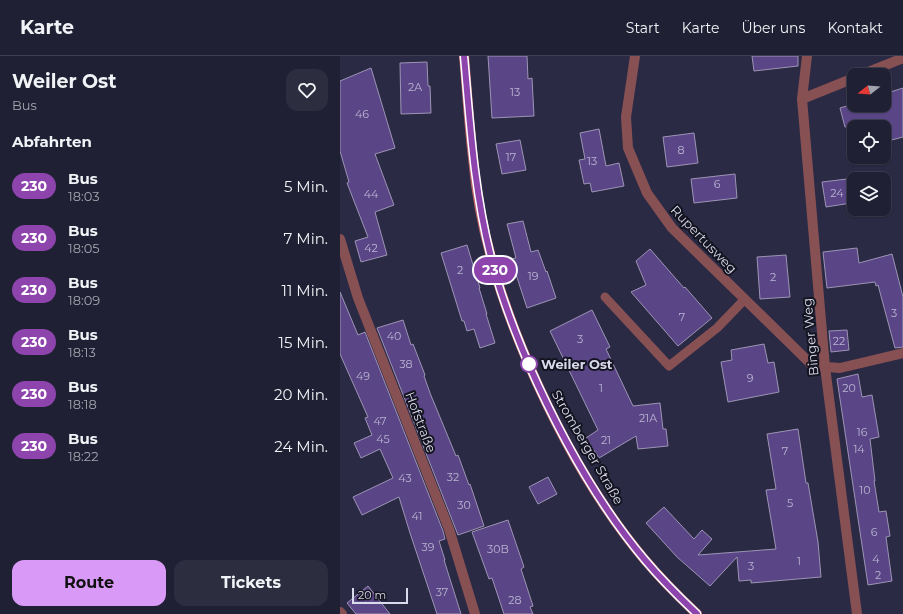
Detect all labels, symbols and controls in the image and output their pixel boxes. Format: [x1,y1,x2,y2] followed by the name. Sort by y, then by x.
[20,16,74,39] text: Karte
[626,19,660,37] text: Start
[682,19,719,37] text: Karte
[741,19,805,37] text: Über uns
[827,19,883,37] text: Kontakt
[847,68,891,112] north arrow
[847,68,891,216] map controls
[286,69,328,111] button: heart
[12,70,116,93] text: Weiler Ost
[408,80,422,94] house number: 2A
[510,85,520,99] house number: 13
[12,97,37,113] text: Bus
[355,107,369,121] house number: 46
[847,120,891,164] button: locate
[12,132,92,151] text: Abfahrten
[677,143,685,157] house number: 8
[506,150,516,164] house number: 17
[587,154,597,168] house number: 13
[68,169,98,188] text: Bus
[847,172,891,216] button: layers
[21,177,47,195] text: 230
[284,177,328,196] text: 5 Min.
[714,177,721,191] house number: 6
[830,186,844,200] house number: 24
[364,187,379,201] house number: 44
[68,188,100,204] text: 18:03
[668,202,740,276] street label: Rupertusweg
[68,221,98,240] text: Bus
[21,229,47,247] text: 230
[284,229,328,248] text: 7 Min.
[68,240,100,256] text: 18:05
[364,241,378,255] house number: 42
[472,257,518,283] line badge: 230
[482,261,508,279] text: 230
[457,263,463,277] house number: 2
[528,269,539,283] house number: 19
[770,270,776,284] house number: 2
[68,273,98,292] text: Bus
[21,281,47,299] text: 230
[282,281,328,300] text: 11 Min.
[68,292,100,308] text: 18:09
[799,297,821,377] street label: Binger Weg
[891,306,897,320] house number: 3
[679,310,685,324] house number: 7
[68,325,98,344] text: Bus
[387,329,401,343] house number: 40
[577,332,583,346] house number: 3
[21,333,47,351] text: 230
[278,333,328,352] text: 15 Min.
[833,334,845,348] house number: 22
[68,344,96,360] text: 18:13
[520,355,538,373] marker: Weiler Ost
[541,356,613,372] place label: Weiler Ost
[399,357,413,371] house number: 38
[356,369,370,383] house number: 49
[747,371,754,385] house number: 9
[68,377,98,396] text: Bus
[599,381,603,395] house number: 1
[842,381,856,395] house number: 20
[21,385,47,403] text: 230
[274,385,328,404] text: 20 Min.
[549,387,627,507] street label: Stromberger Straße
[402,389,440,455] street label: Hofstraße
[68,396,97,412] text: 18:18
[639,411,657,425] house number: 21A
[373,414,387,428] house number: 47
[857,425,868,439] house number: 16
[68,429,98,448] text: Bus
[376,432,390,446] house number: 45
[601,433,611,447] house number: 21
[21,437,47,455] text: 230
[274,437,328,456] text: 24 Min.
[853,442,865,456] house number: 14
[782,444,788,458] house number: 7
[68,448,99,464] text: 18:22
[447,470,459,484] house number: 32
[398,471,412,485] house number: 43
[859,483,871,497] house number: 10
[787,496,793,510] house number: 5
[457,498,471,512] house number: 30
[412,509,422,523] house number: 41
[871,525,878,539] house number: 6
[422,540,435,554] house number: 39
[487,542,509,556] house number: 30B
[872,552,880,566] house number: 4
[797,554,801,568] house number: 1
[748,559,754,573] house number: 3
[12,560,166,606] button: Route
[174,560,328,606] button: Tickets
[875,568,881,582] house number: 2
[436,585,448,599] house number: 37
[352,586,408,605] scale bar
[358,588,386,602] text: 20 m
[508,593,522,607] house number: 28

